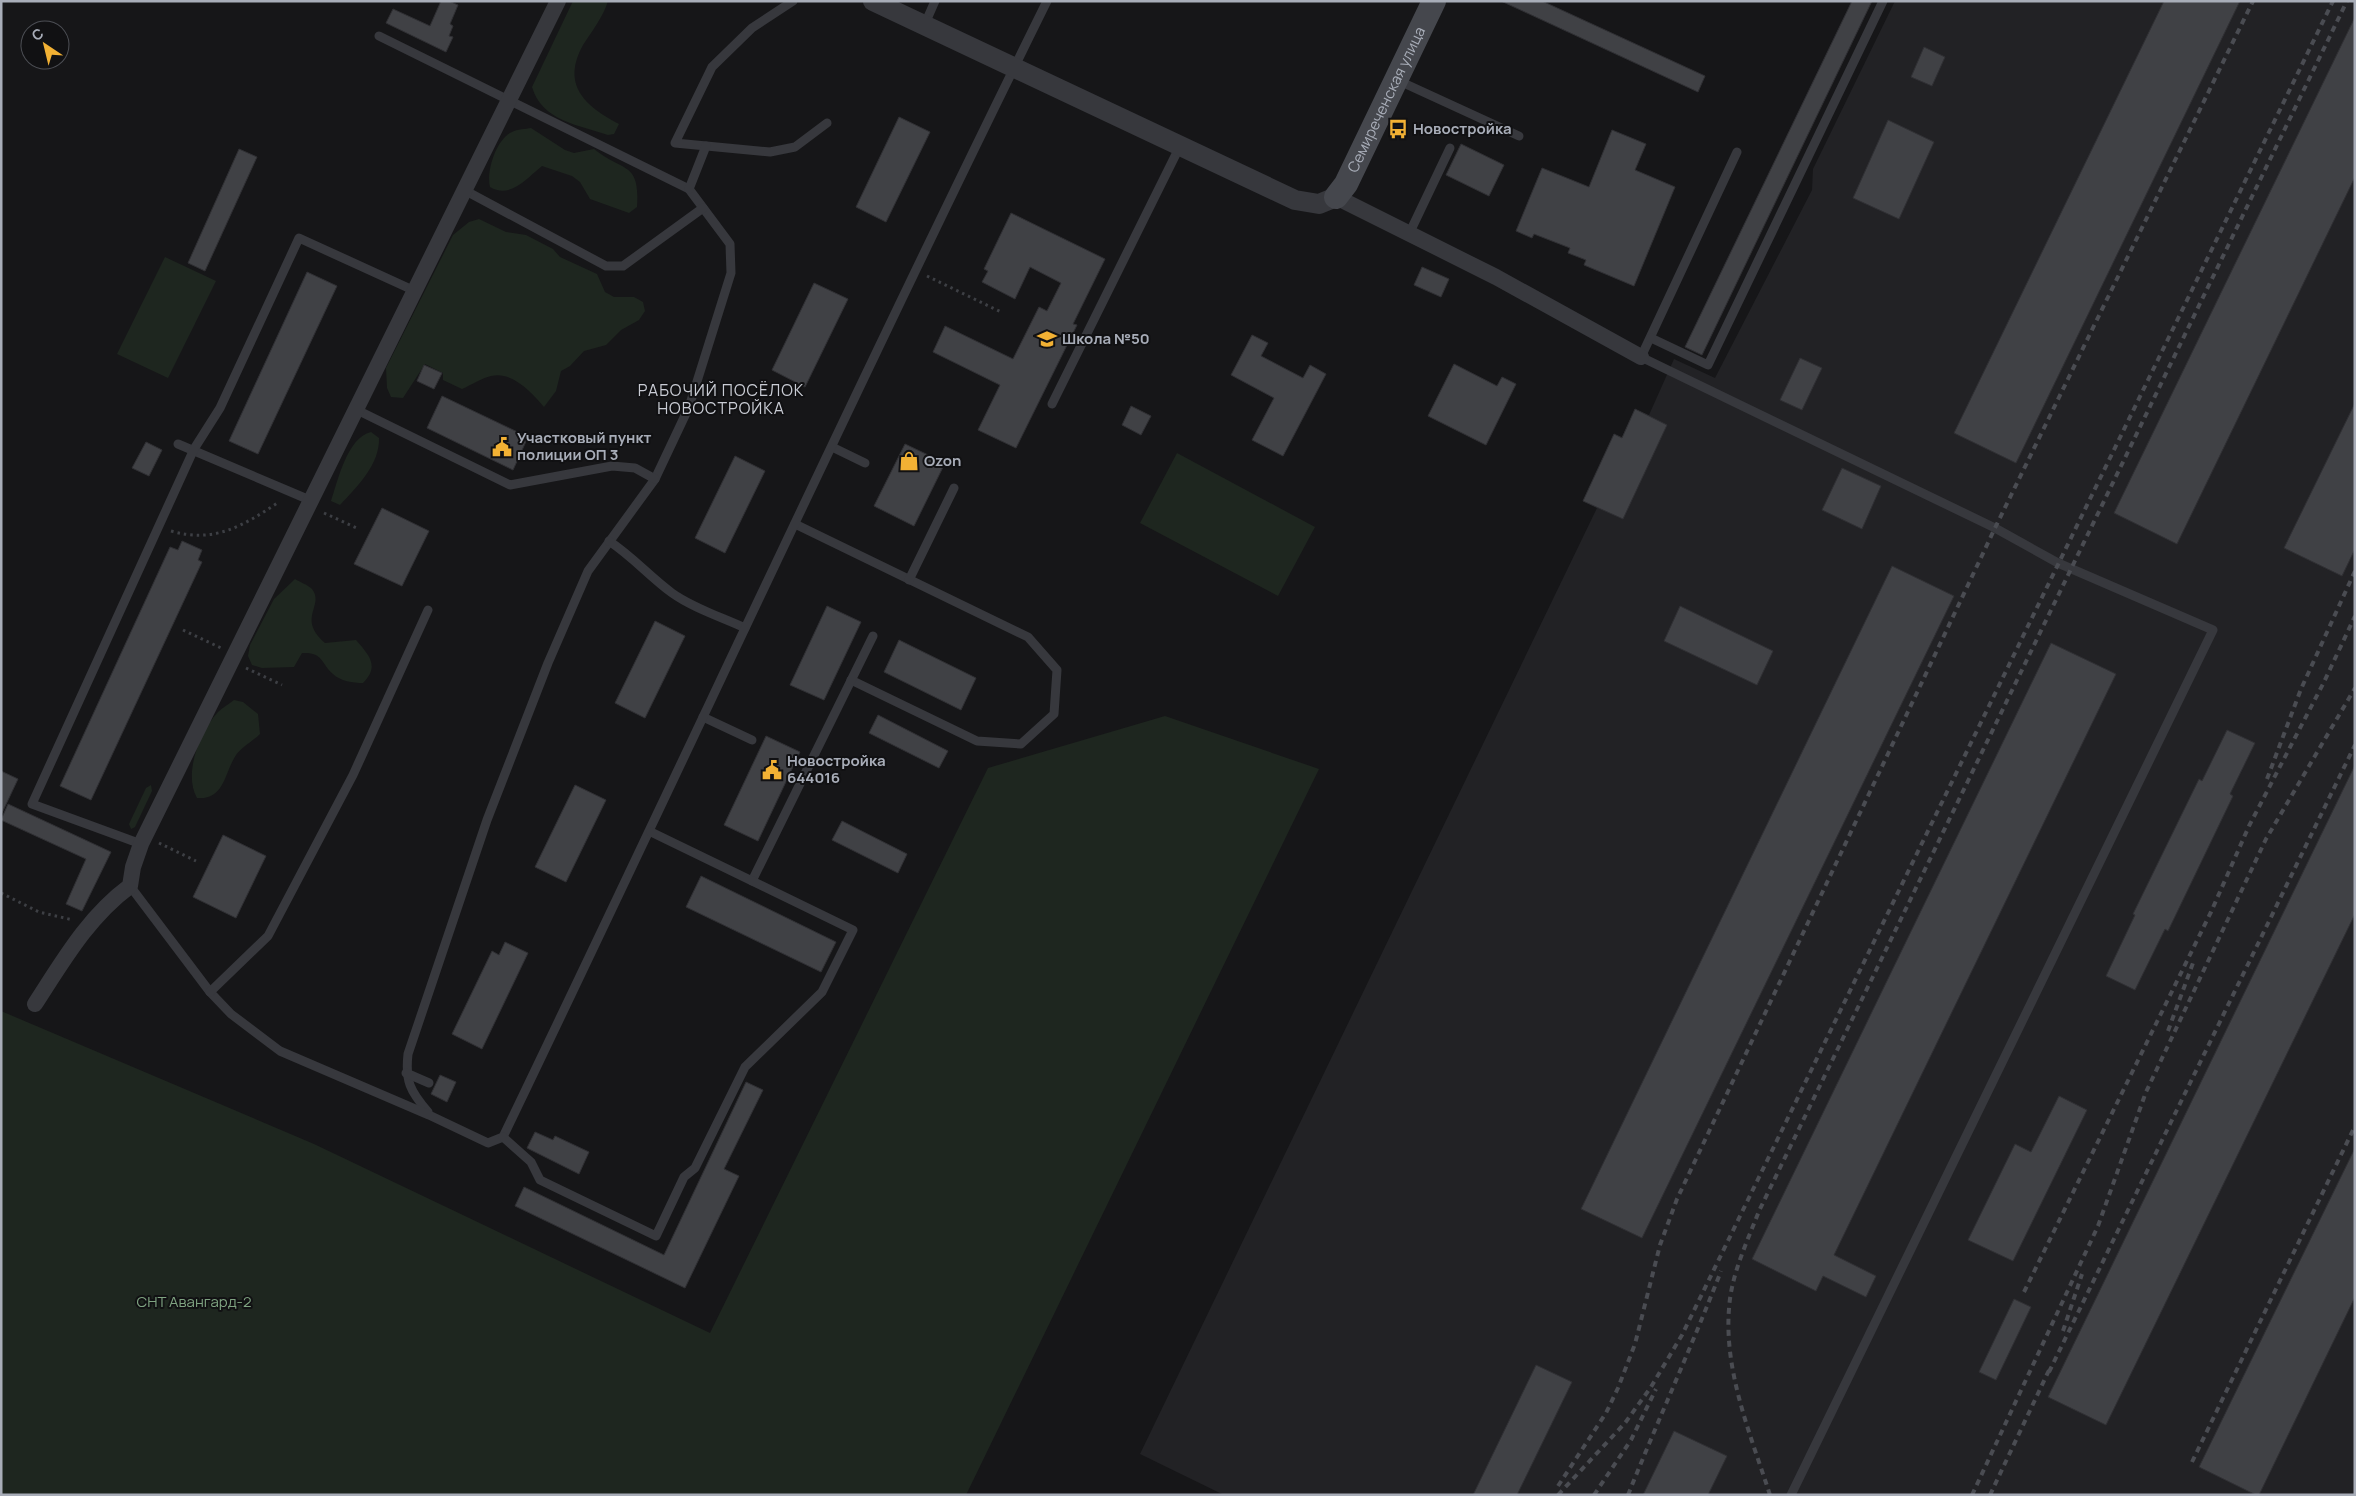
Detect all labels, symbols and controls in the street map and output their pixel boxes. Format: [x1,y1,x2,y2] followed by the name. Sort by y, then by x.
[20,20,70,70] north arrow
[28,23,47,45] text: С
[1342,23,1430,176] street label: Семиреченская улица
[1387,118,1409,140] bus stop icon: Новостройка
[1413,118,1512,139] place label: Новостройка
[1036,328,1058,350] school or university icon: Школа №50
[1062,328,1150,349] place label: Школа №50
[638,379,804,419] district label: РАБОЧИЙ ПОСЁЛОК НОВОСТРОЙКА
[517,427,651,465] place label: Участковый пункт полиции ОП 3
[491,436,513,458] public building icon: Участковый пункт полиции ОП 3
[898,450,920,472] shop icon: Ozon
[924,450,961,471] place label: Ozon
[787,750,886,788] place label: Новостройка 644016
[761,759,783,781] public building icon: Новостройка 644016
[137,1291,251,1312] park label: СНТ Авангард-2

